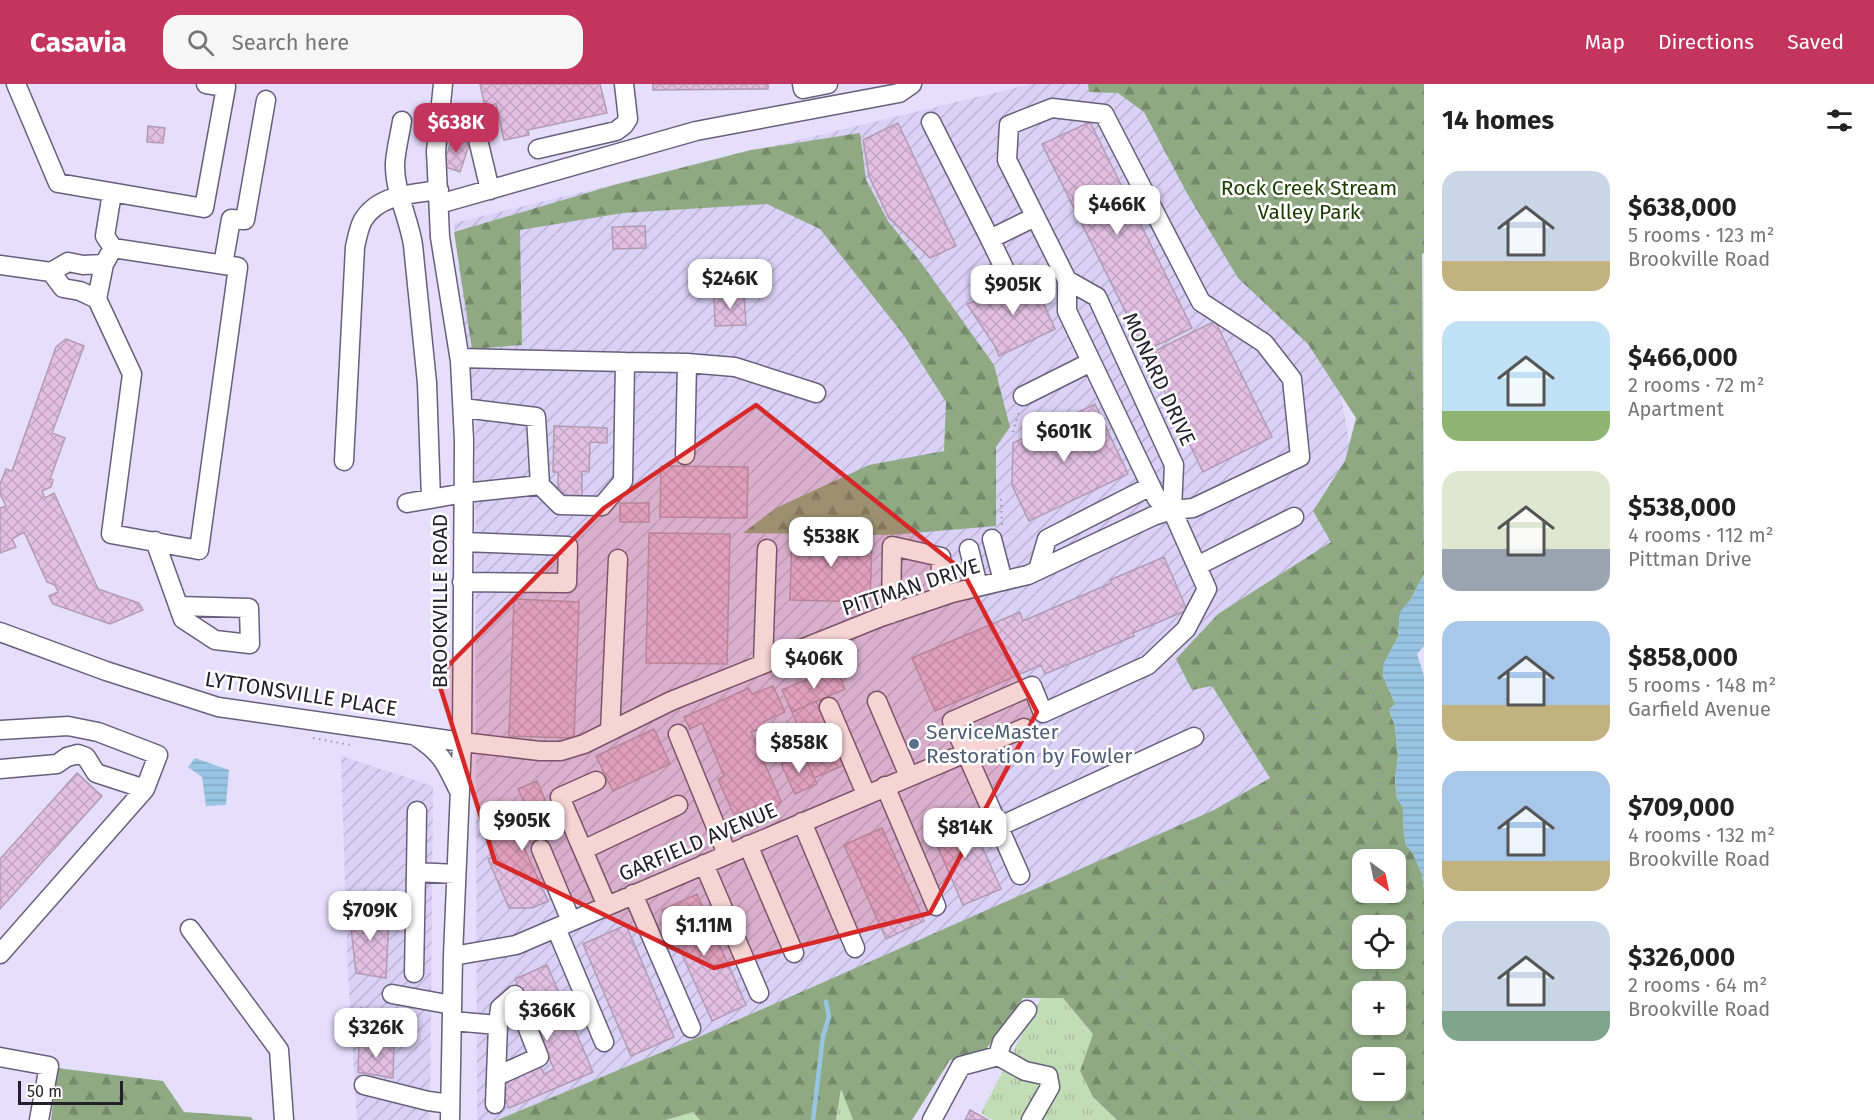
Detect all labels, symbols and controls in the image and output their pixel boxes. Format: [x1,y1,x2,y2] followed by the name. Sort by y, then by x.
[163,15,583,69] search box
[30,26,127,59] text: Casavia
[184,26,217,59] icon: search
[232,29,349,56] text: Search here
[1585,29,1625,55] text: Map
[1658,29,1754,55] text: Directions
[1787,29,1844,55] text: Saved
[414,103,498,154] pin: $638K
[1823,104,1856,137] icon: filters
[1442,105,1554,136] text: 14 homes
[428,110,484,134] text: $638K
[1221,175,1397,225] park label: Rock Creek Stream Valley Park
[1075,185,1159,236] pin: $466K
[1088,192,1146,216] text: $466K
[1628,192,1737,223] text: $638,000
[1490,195,1562,267] icon: home
[1628,223,1774,247] text: 5 rooms · 123 m²
[1628,247,1770,271] text: Brookville Road
[688,259,772,310] pin: $246K
[971,265,1055,316] pin: $905K
[702,266,758,290] text: $246K
[985,272,1041,296] text: $905K
[1117,308,1201,450] street label: MONARD DRIVE
[1628,342,1738,373] text: $466,000
[1490,345,1562,417] icon: home
[1628,373,1764,397] text: 2 rooms · 72 m²
[1628,397,1724,421] text: Apartment
[1022,412,1106,463] pin: $601K
[1036,419,1092,443] text: $601K
[1628,492,1736,523] text: $538,000
[1490,495,1562,567] icon: home
[427,514,453,688] street label: BROOKVILLE ROAD
[789,517,873,568] pin: $538K
[1628,523,1774,547] text: 4 rooms · 112 m²
[803,524,859,548] text: $538K
[1628,547,1752,571] text: Pittman Drive
[839,552,983,622] street label: PITTMAN DRIVE
[772,639,856,690] pin: $406K
[1628,642,1738,673] text: $858,000
[1490,645,1562,717] icon: home
[785,646,843,670] text: $406K
[203,666,399,722] street label: LYTTONSVILLE PLACE
[1628,673,1776,697] text: 5 rooms · 148 m²
[1628,697,1771,721] text: Garfield Avenue
[926,719,1132,769] place label: ServiceMaster Restoration by Fowler
[757,723,841,774] pin: $858K
[770,730,828,754] text: $858K
[907,737,921,751] marker: ServiceMaster Restoration by Fowler
[1628,792,1735,823] text: $709,000
[1490,795,1562,867] icon: home
[615,797,781,887] street label: GARFIELD AVENUE
[480,801,564,852] pin: $905K
[494,808,550,832] text: $905K
[923,808,1007,859] pin: $814K
[937,815,993,839] text: $814K
[1628,823,1775,847] text: 4 rooms · 132 m²
[1628,847,1770,871] text: Brookville Road
[1352,849,1406,903] north arrow
[1352,849,1406,1101] map controls
[328,891,412,942] pin: $709K
[342,898,398,922] text: $709K
[655,906,753,957] pin: $1.11M
[676,913,732,937] text: $1.11M
[1352,915,1406,969] button: locate
[1628,942,1735,973] text: $326,000
[1490,945,1562,1017] icon: home
[1628,973,1767,997] text: 2 rooms · 64 m²
[1352,981,1406,1035] button: +
[505,991,589,1042] pin: $366K
[1628,997,1770,1021] text: Brookville Road
[519,998,575,1022] text: $366K
[334,1008,418,1059] pin: $326K
[348,1015,404,1039] text: $326K
[1352,1047,1406,1101] button: −
[18,1078,123,1106] scale bar
[27,1082,62,1101] text: 50 m

